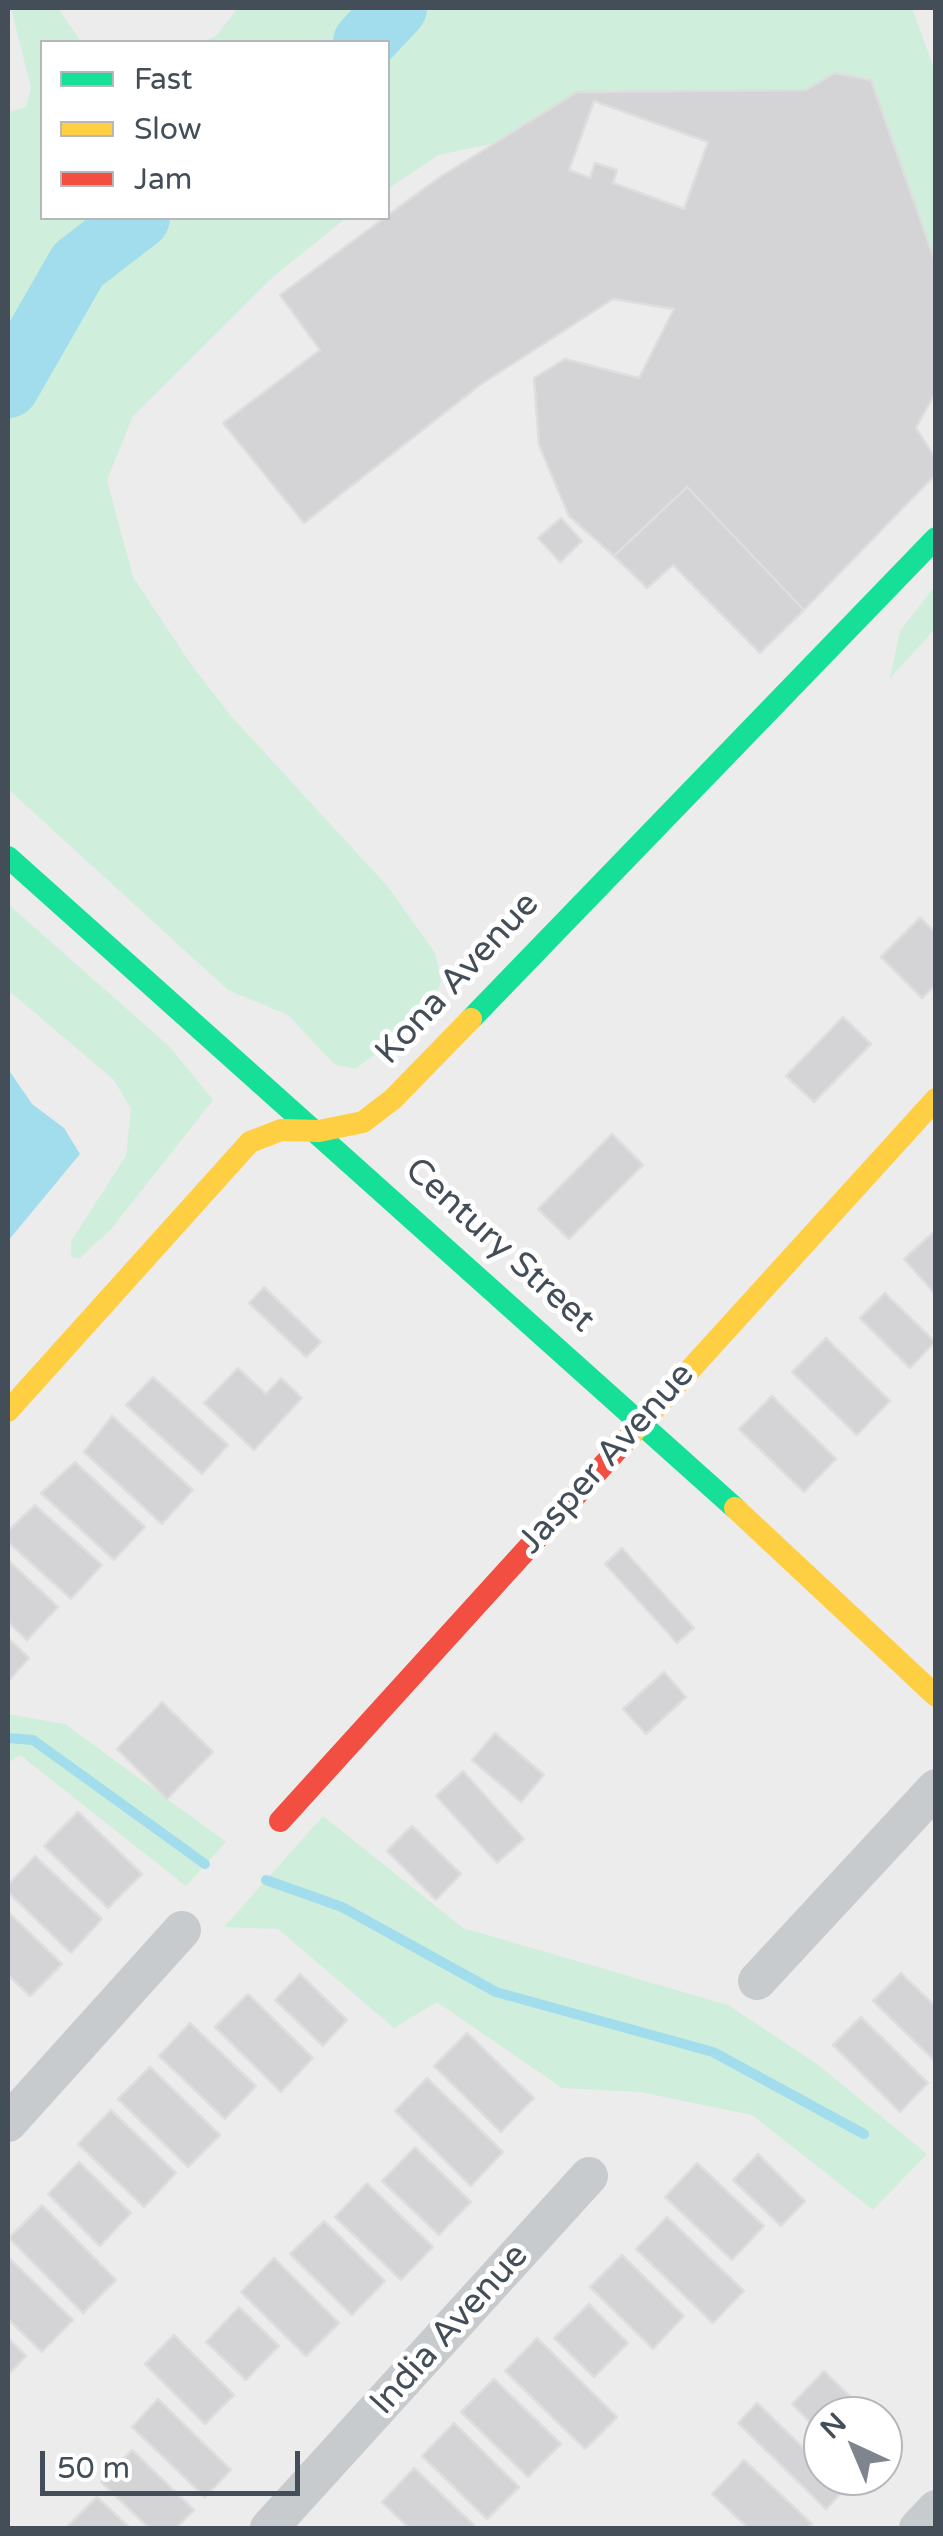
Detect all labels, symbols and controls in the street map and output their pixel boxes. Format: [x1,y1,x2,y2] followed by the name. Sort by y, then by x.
[40,40,390,220] legend
[134,61,193,98] text: Fast
[134,111,202,148] text: Slow
[134,161,192,198] text: Jam
[368,884,548,1074] street label: Kona Avenue
[396,1150,602,1342] street label: Century Street
[510,1355,704,1563] street label: Jasper Avenue
[362,2236,538,2424] street label: India Avenue
[803,2396,903,2496] north arrow
[814,2406,853,2446] text: N
[45,2431,305,2493] scale bar
[57,2450,130,2487] text: 50 m

